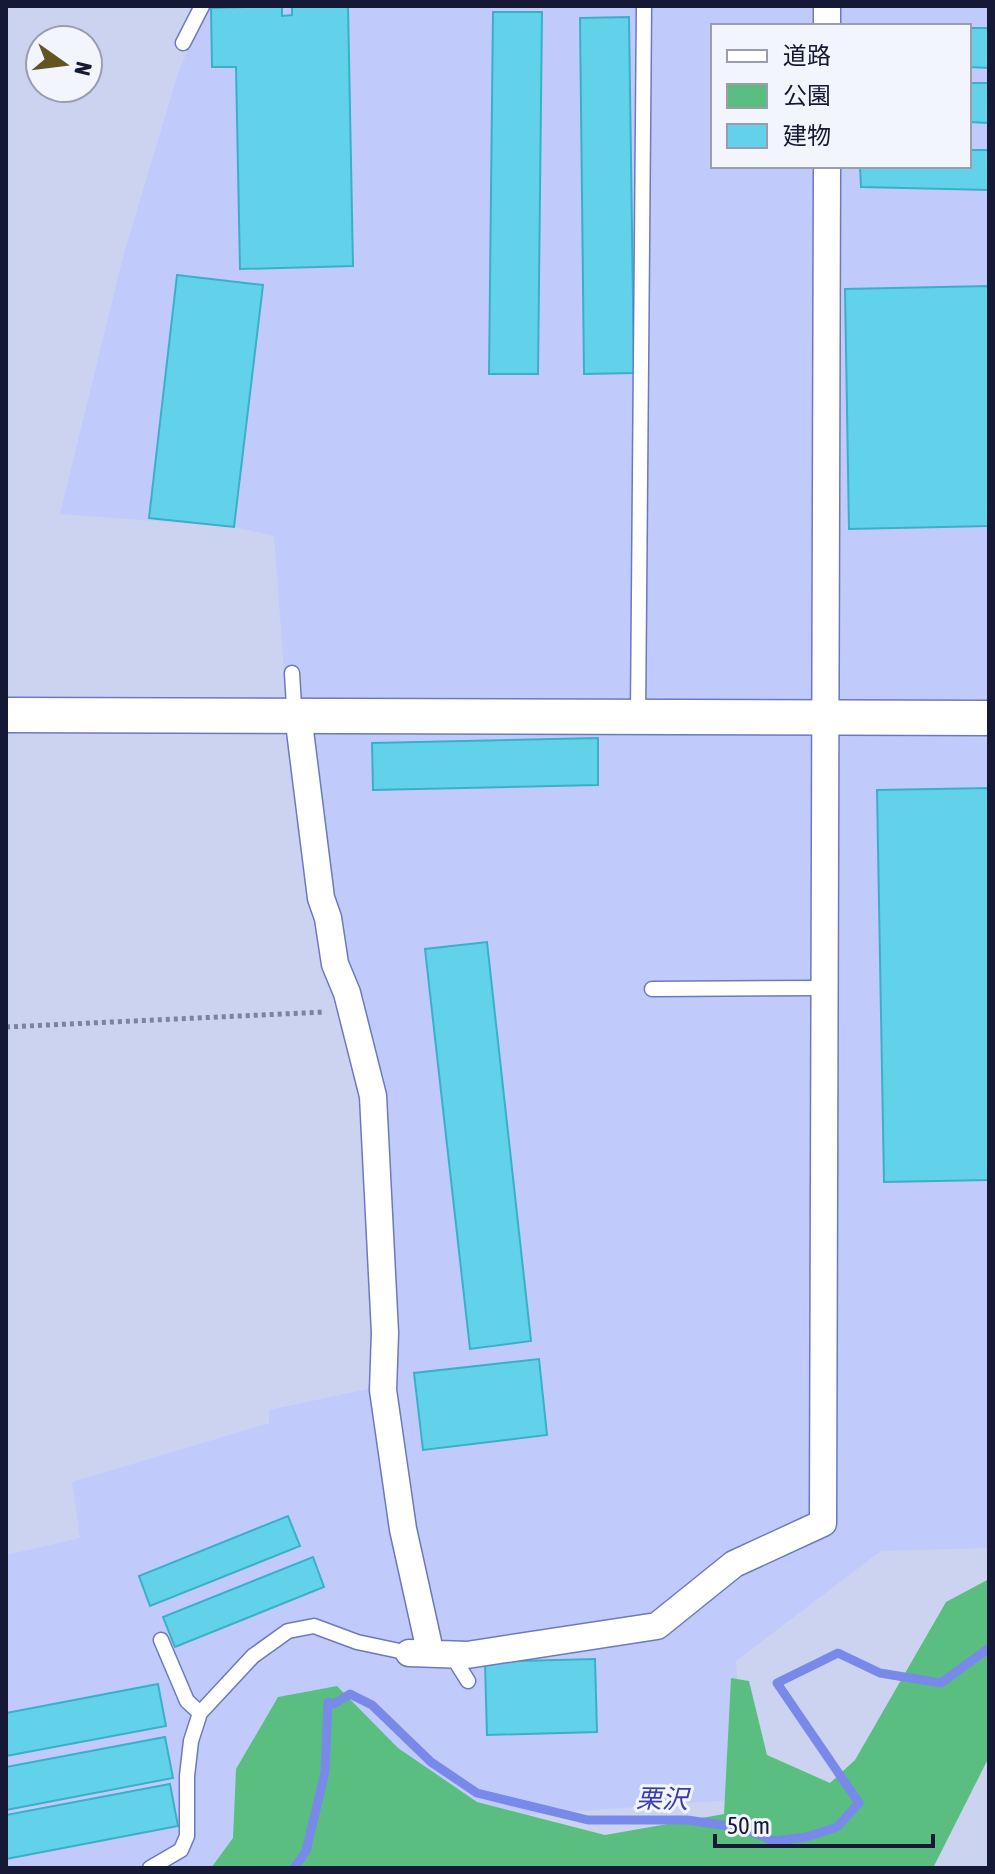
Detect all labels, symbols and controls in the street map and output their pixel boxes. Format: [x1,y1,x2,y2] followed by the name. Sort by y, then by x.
[24,24,104,104] north arrow
[711,24,971,168] legend
[783,42,831,69] text: 道路
[69,59,98,78] text: N
[783,82,831,109] text: 公園
[783,122,831,149] text: 建物
[636,1784,691,1815] water label: 栗沢
[715,1798,933,1848] scale bar
[727,1812,770,1839] text: 50 m

